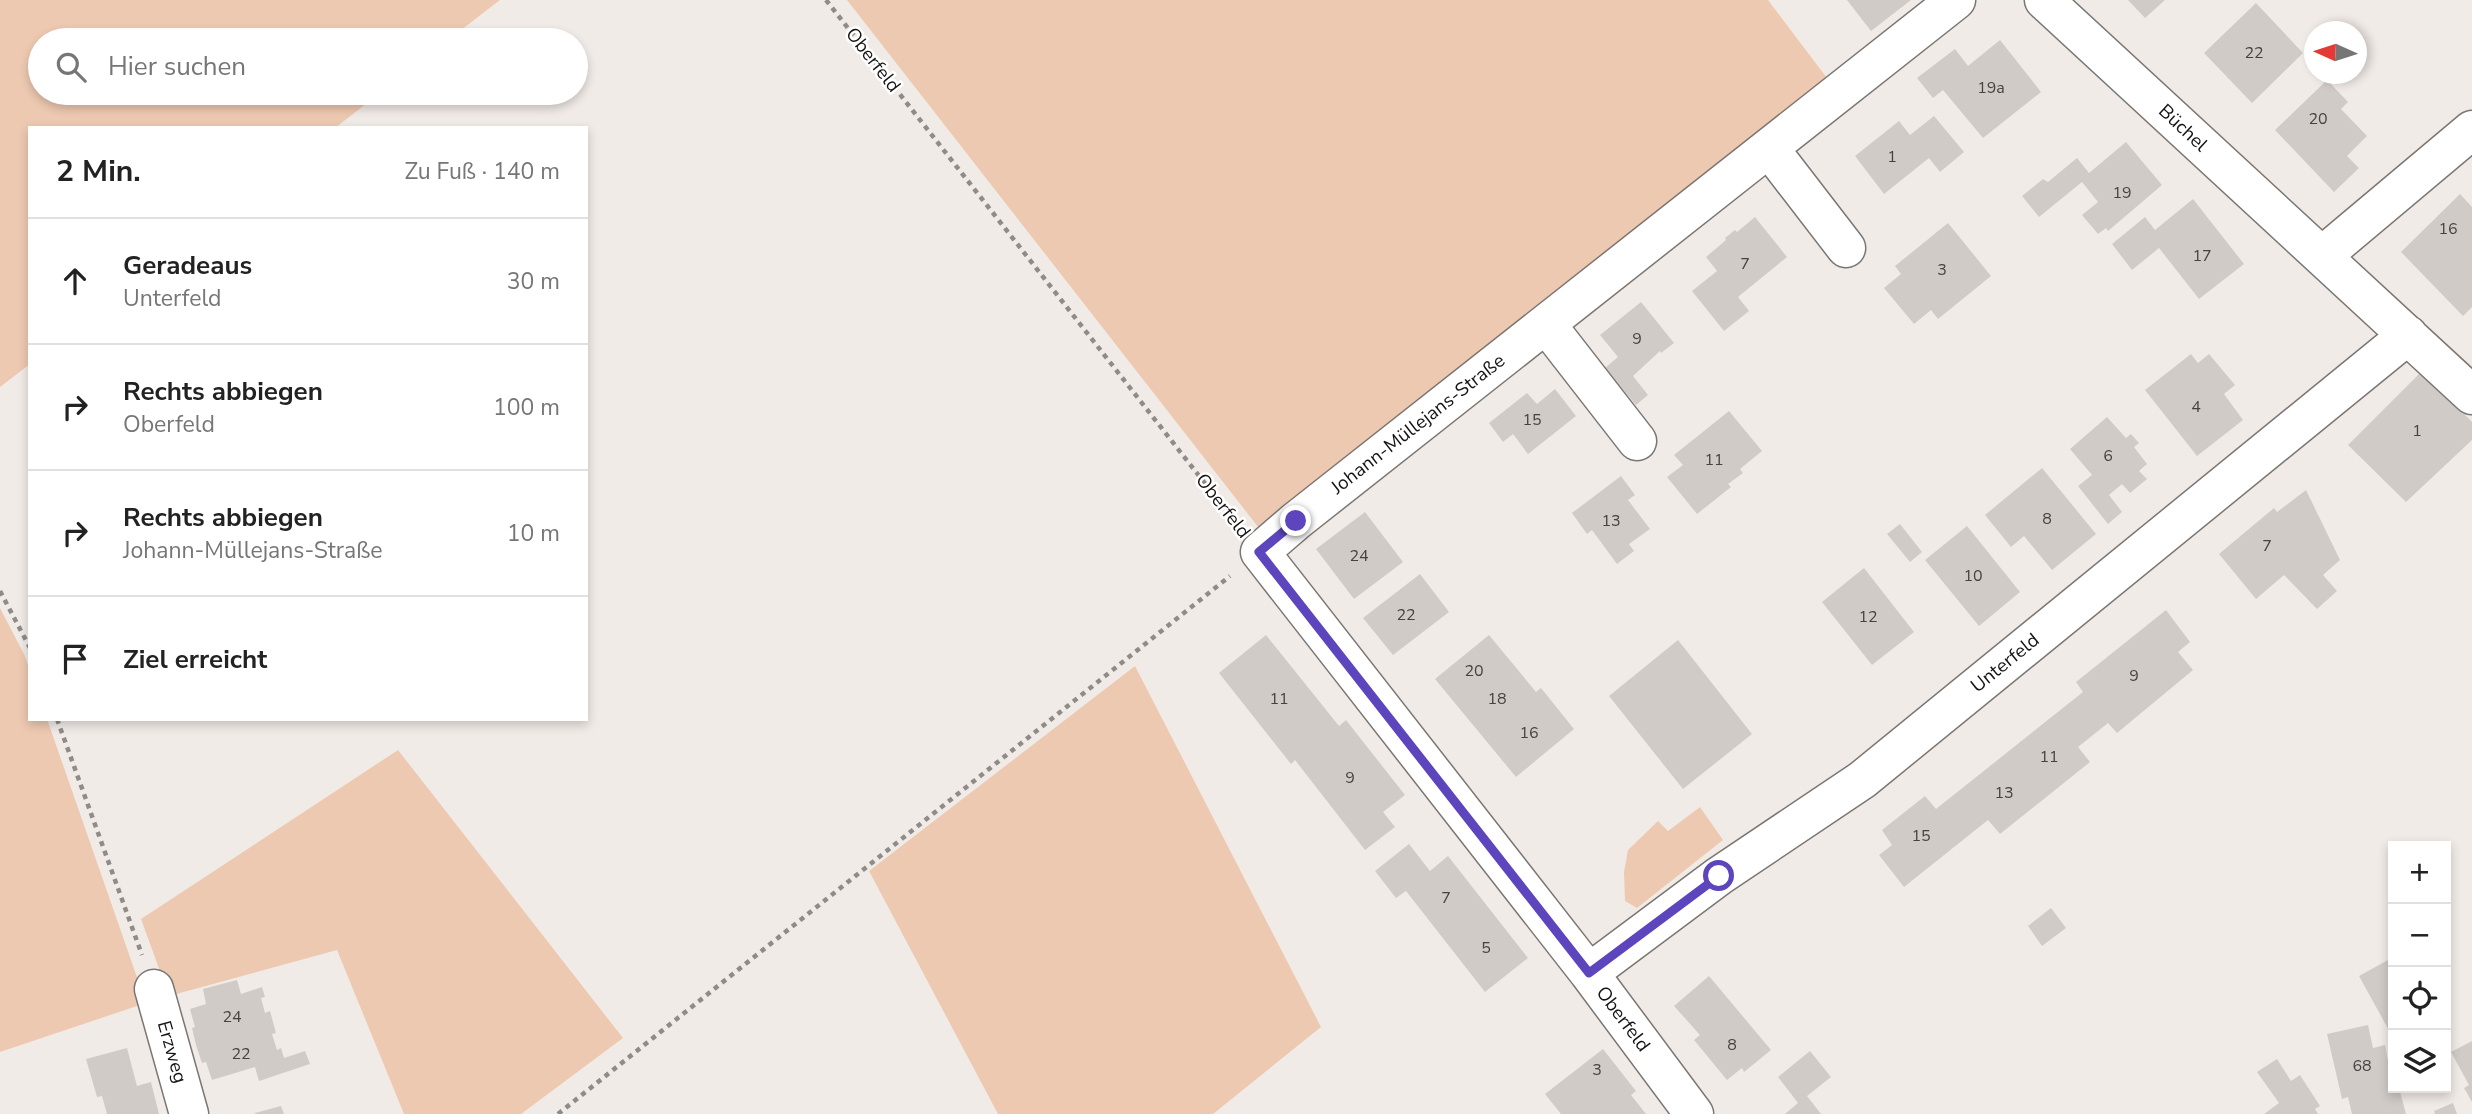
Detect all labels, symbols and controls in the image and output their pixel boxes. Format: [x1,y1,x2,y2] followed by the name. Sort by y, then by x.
[2304,21,2367,84] north arrow
[839,22,907,98] street label: Oberfeld
[28,28,588,105] search box
[2244,42,2264,64] house number: 22
[52,48,90,86] icon: search
[108,49,246,84] text: Hier suchen
[1977,77,2005,99] house number: 19a
[2153,98,2214,158] street label: Büchel
[2308,108,2328,130] house number: 20
[1887,146,1897,168] house number: 1
[56,151,141,192] text: 2 Min.
[404,156,560,187] text: Zu Fuß · 140 m
[2112,182,2132,204] house number: 19
[2438,218,2458,240] house number: 16
[2192,245,2212,267] house number: 17
[123,248,252,283] text: Geradeaus
[1740,253,1750,275] house number: 7
[1937,259,1947,281] house number: 3
[56,262,94,300] icon: ahead
[507,266,560,297] text: 30 m
[123,283,222,314] text: Unterfeld
[1632,328,1642,350] house number: 9
[1325,348,1510,501] street label: Johann-Müllejans-Straße
[123,374,323,409] text: Rechts abbiegen
[56,388,94,426] icon: right
[493,392,560,423] text: 100 m
[2191,396,2201,418] house number: 4
[123,409,215,440] text: Oberfeld
[1522,409,1542,431] house number: 15
[2412,420,2422,442] house number: 1
[2103,445,2113,467] house number: 6
[1704,449,1724,471] house number: 11
[1189,468,1257,544] street label: Oberfeld
[123,500,323,535] text: Rechts abbiegen
[1280,505,1311,536] route end
[2042,508,2052,530] house number: 8
[1601,510,1621,532] house number: 13
[56,514,94,552] icon: right
[507,518,560,549] text: 10 m
[123,535,383,566] text: Johann-Müllejans-Straße
[2262,535,2272,557] house number: 7
[1349,545,1369,567] house number: 24
[1963,565,1983,587] house number: 10
[1396,604,1416,626] house number: 22
[1858,606,1878,628] house number: 12
[1965,627,2045,699] street label: Unterfeld
[56,640,94,678] icon: arrive
[123,642,267,677] text: Ziel erreicht
[1464,660,1484,682] house number: 20
[2129,665,2139,687] house number: 9
[1269,688,1289,710] house number: 11
[1487,688,1507,710] house number: 18
[1519,722,1539,744] house number: 16
[2039,746,2059,768] house number: 11
[1345,767,1355,789] house number: 9
[1994,782,2014,804] house number: 13
[1911,825,1931,847] house number: 15
[2388,841,2451,1093] map controls
[2388,841,2451,904] button: +
[1703,860,1734,891] route start
[1441,887,1451,909] house number: 7
[2388,904,2451,967] button: −
[1481,937,1491,959] house number: 5
[2388,967,2451,1030] button: locate
[1590,981,1656,1057] street label: Oberfeld
[222,1006,242,1028] house number: 24
[151,1018,193,1086] street label: Erzweg
[2388,1030,2451,1093] button: layers
[1727,1034,1737,1056] house number: 8
[231,1043,251,1065] house number: 22
[2352,1055,2372,1077] house number: 68
[1592,1059,1602,1081] house number: 3

